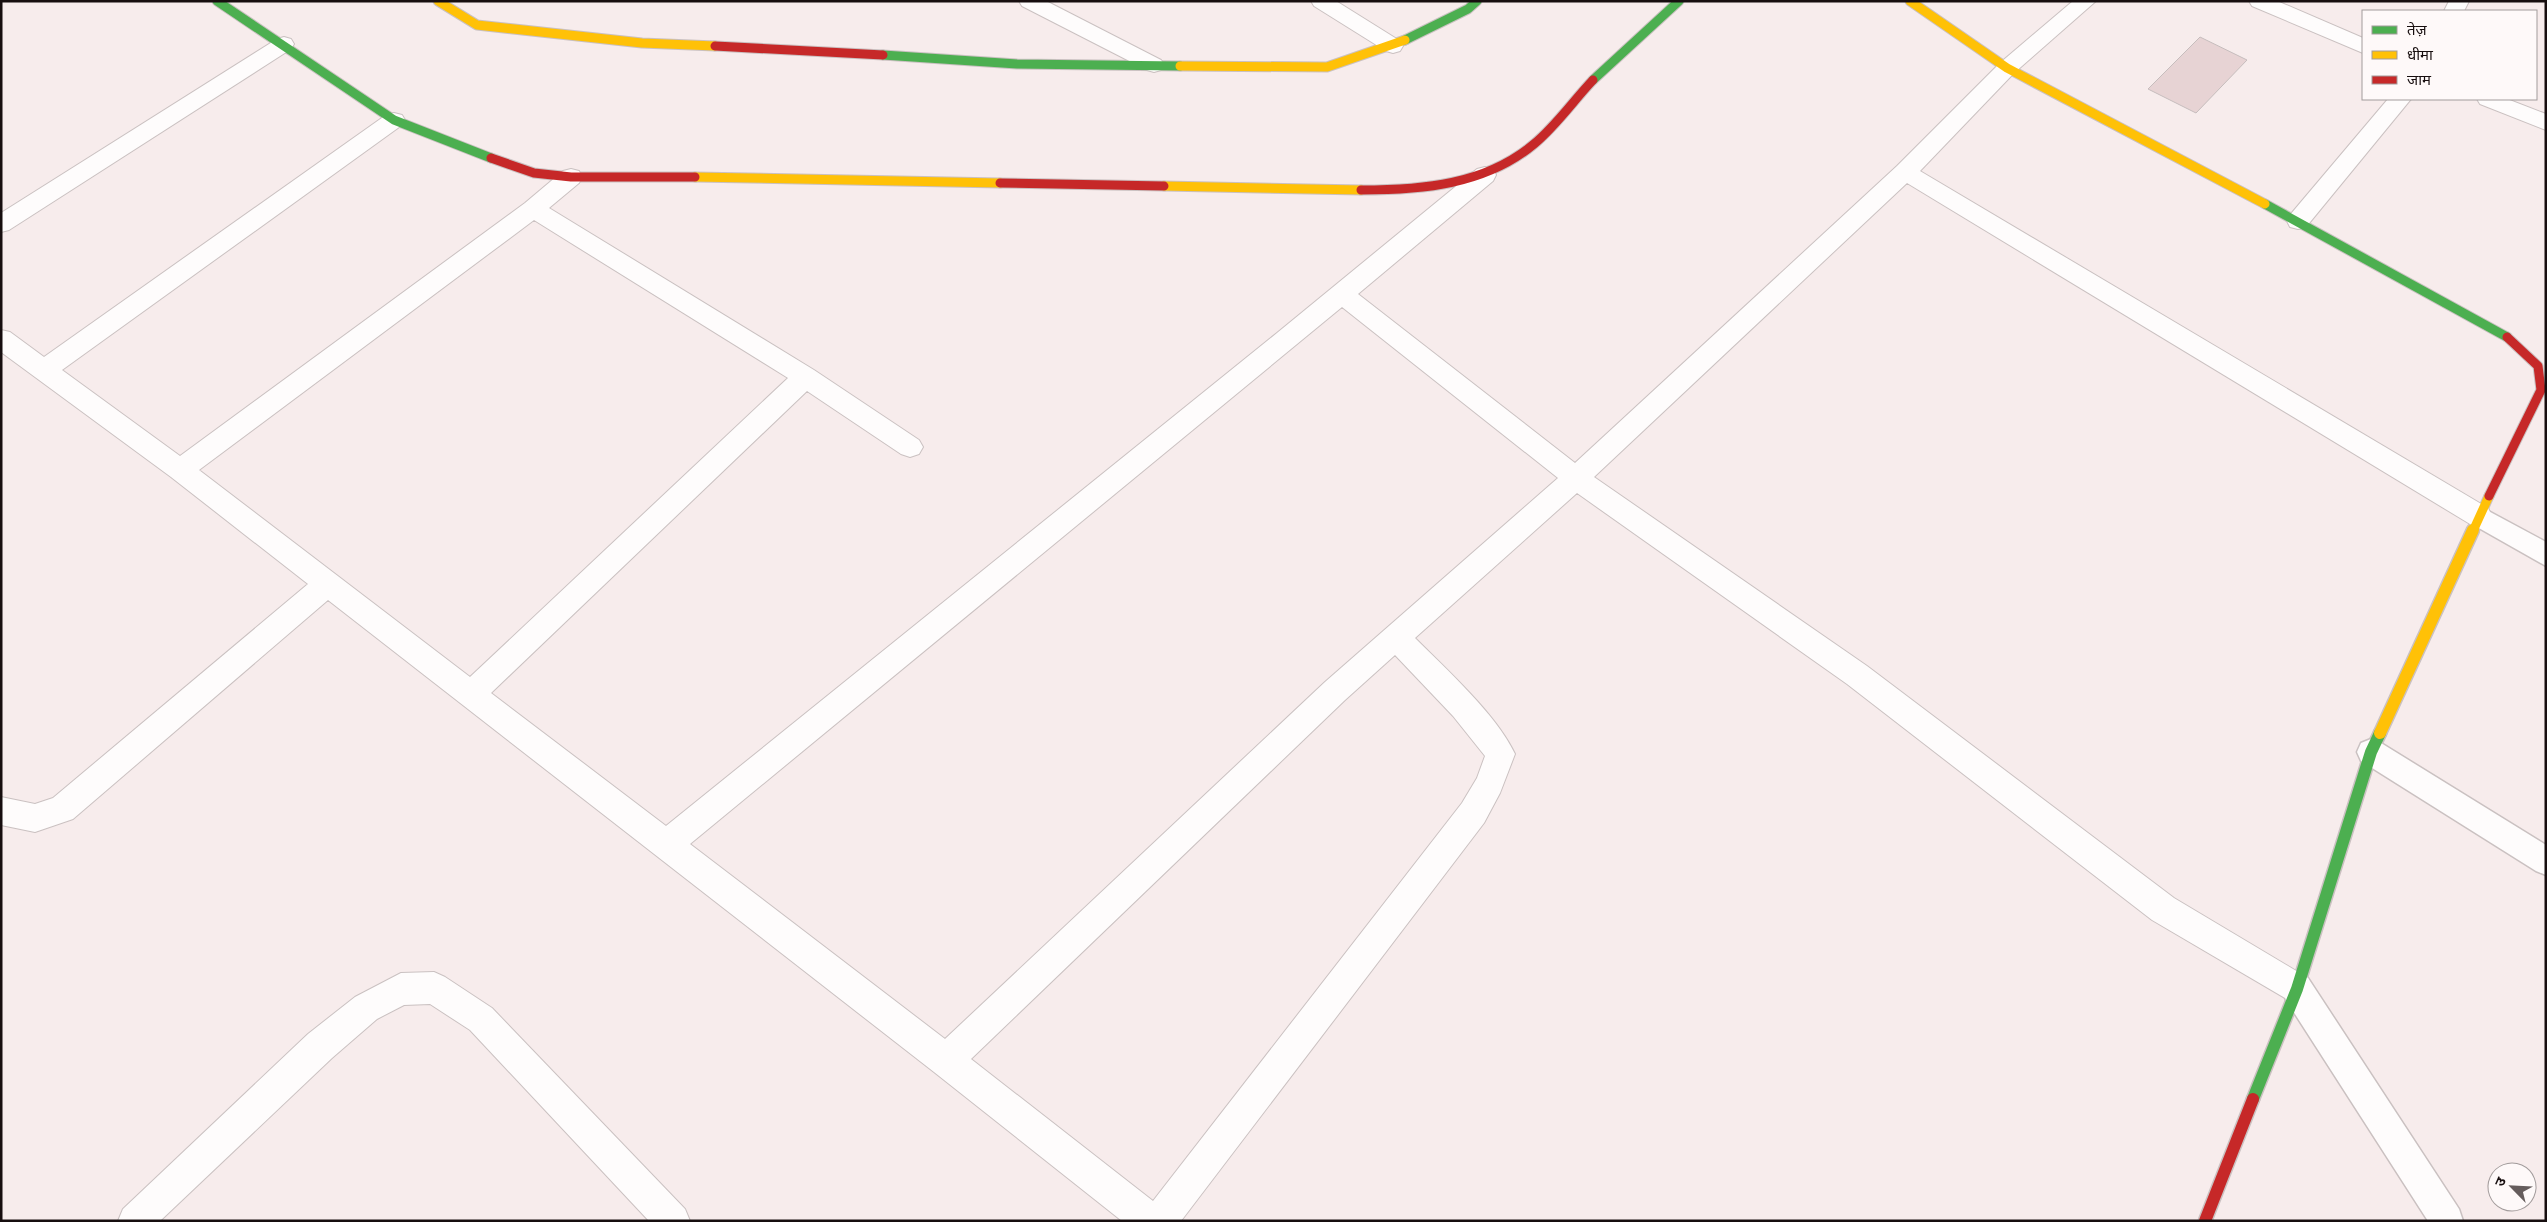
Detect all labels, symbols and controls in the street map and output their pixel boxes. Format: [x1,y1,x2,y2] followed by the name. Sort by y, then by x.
[2362,10,2537,100] legend
[2407,19,2428,40] text: तेज़
[2407,44,2434,65] text: धीमा
[2407,69,2432,90] text: जाम
[2487,1162,2537,1212] north arrow
[2489,1173,2511,1190] text: उ

